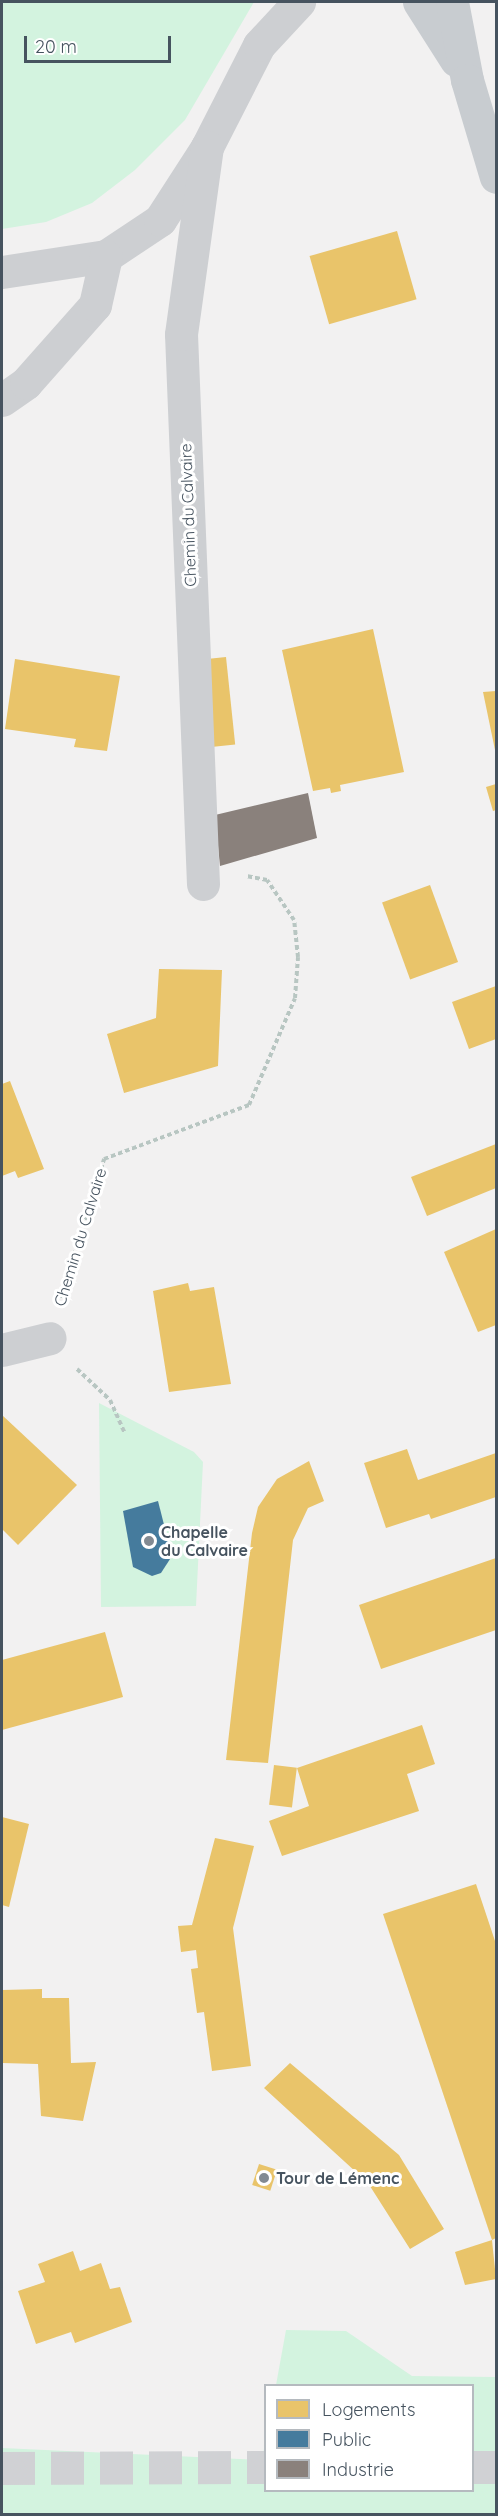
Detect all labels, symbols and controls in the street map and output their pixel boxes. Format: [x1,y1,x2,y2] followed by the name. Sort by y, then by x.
[27,24,174,62] scale bar
[35,35,77,58] text: 20 m
[176,443,200,587] street label: Chemin du Calvaire
[50,1166,110,1308] street label: Chemin du Calvaire
[161,1522,248,1560] place label: Chapelle du Calvaire
[142,1534,156,1548] marker: Chapelle du Calvaire
[276,2168,399,2188] place label: Tour de Lémenc
[257,2171,271,2185] marker: Tour de Lémenc
[264,2384,474,2492] legend
[322,2398,415,2421] text: Logements
[322,2428,371,2451] text: Public
[322,2458,394,2481] text: Industrie

